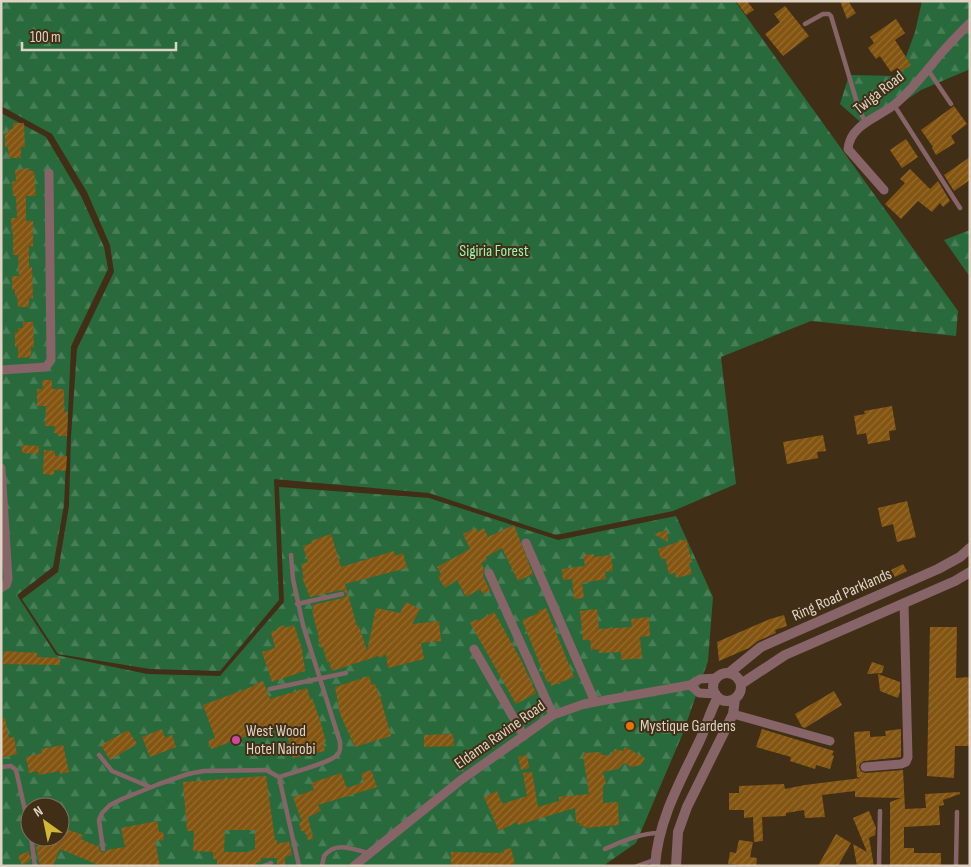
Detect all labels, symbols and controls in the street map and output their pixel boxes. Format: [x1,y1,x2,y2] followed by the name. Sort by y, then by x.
[22,20,176,52] scale bar
[30,28,61,47] text: 100 m
[850,67,908,119] street label: Twiga Road
[459,242,529,261] park label: Sigiria Forest
[789,564,895,625] street label: Ring Road Parklands
[451,697,549,773] street label: Eldama Ravine Road
[640,717,736,736] place label: Mystique Gardens
[624,720,636,732] marker: Mystique Gardens
[246,722,315,759] place label: West Wood Hotel Nairobi
[230,734,242,746] marker: West Wood Hotel Nairobi
[20,797,70,847] north arrow
[30,802,46,821] text: N

